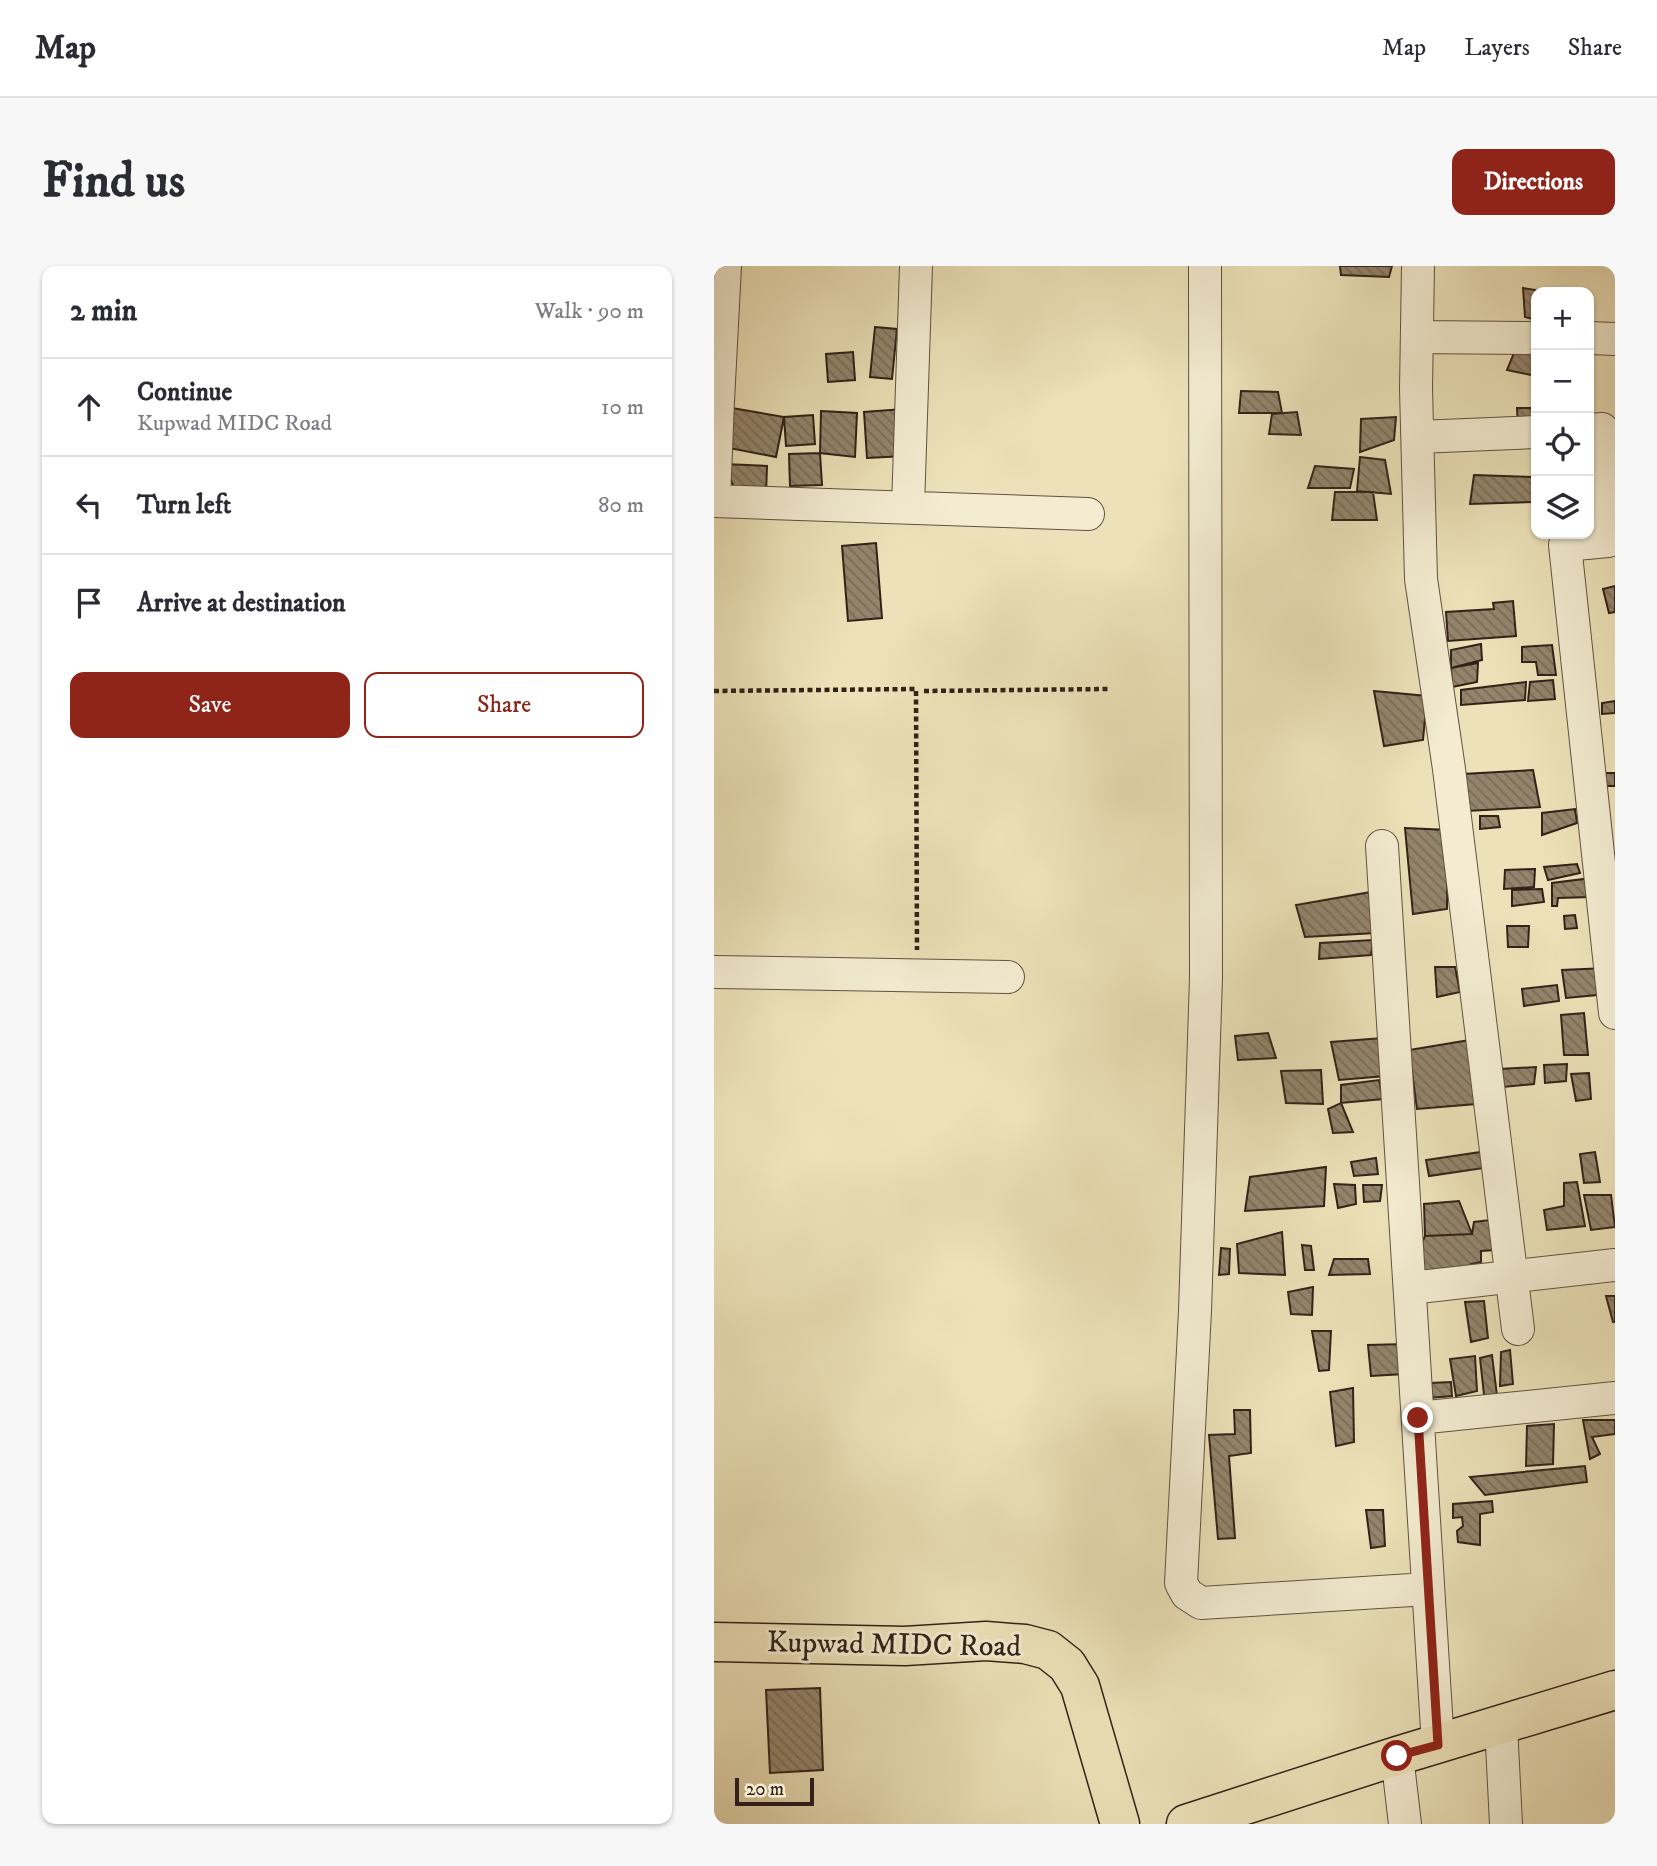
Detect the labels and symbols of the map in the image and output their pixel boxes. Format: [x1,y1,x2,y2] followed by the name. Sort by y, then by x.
[1402,1402,1433,1433] route end
[767,1624,1021,1666] street label: Kupwad MIDC Road
[1381,1740,1412,1771] route start
[735,1775,814,1807] scale bar

